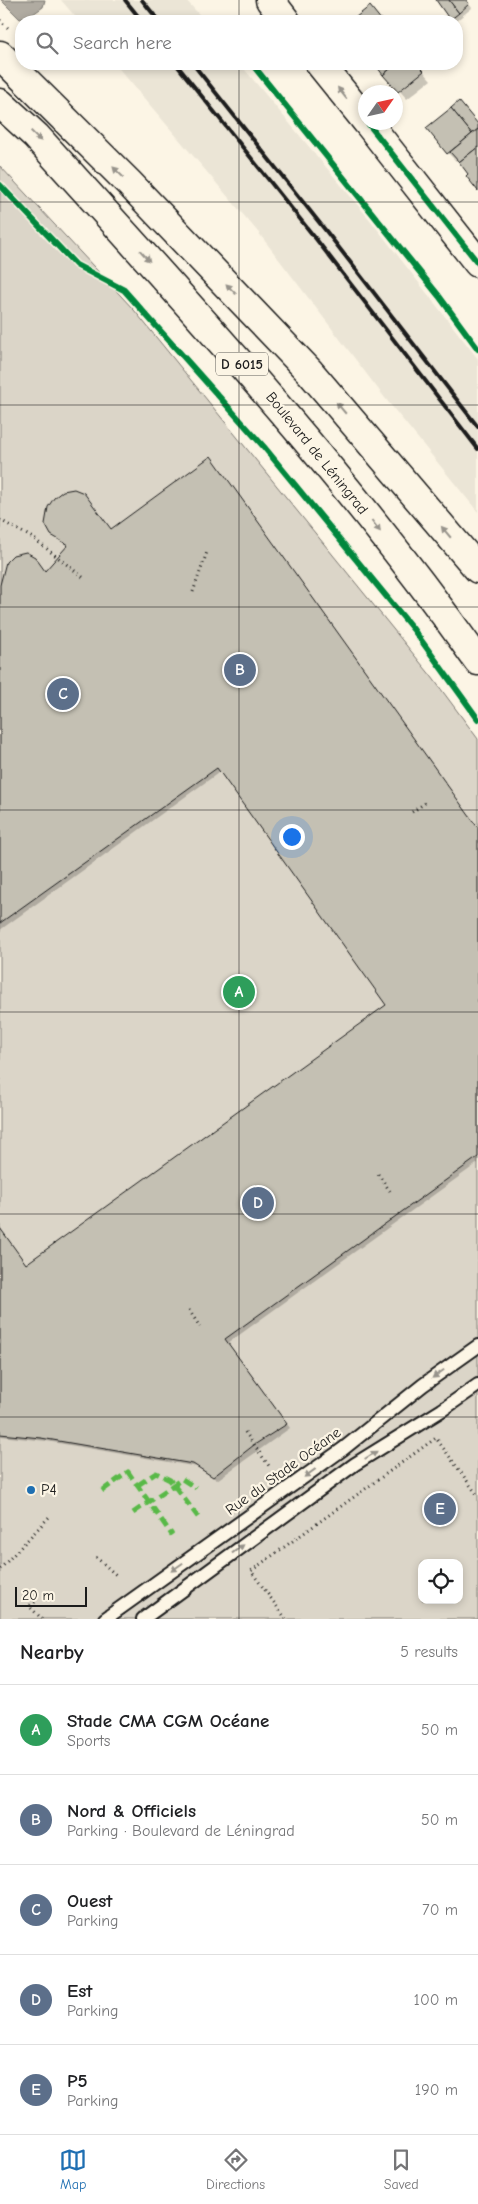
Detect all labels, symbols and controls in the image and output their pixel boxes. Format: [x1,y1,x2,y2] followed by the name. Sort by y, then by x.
[15,15,463,70] search box
[33,29,61,57] icon: search
[73,32,172,54] text: Search here
[358,85,403,130] north arrow
[337,87,348,100] one-way arrow
[29,130,41,142] one-way arrow
[112,166,124,178] one-way arrow
[139,250,151,262] one-way arrow
[225,283,237,295] one-way arrow
[216,352,268,376] road number: D 6015
[262,388,372,518] street label: Boulevard de Léningrad
[335,403,347,415] one-way arrow
[370,519,381,532] one-way arrow
[441,526,452,539] one-way arrow
[224,651,256,689] pin: B
[47,675,79,713] pin: C
[279,824,305,850] your location
[223,973,255,1011] pin: A
[242,1184,274,1222] pin: D
[431,1369,445,1379] one-way arrow
[222,1423,345,1519] street label: Rue du Stade Océane
[364,1450,377,1459] one-way arrow
[303,1468,317,1478] one-way arrow
[41,1481,57,1499] place label: P4
[25,1484,37,1496] marker: P4
[424,1490,456,1528] pin: E
[231,1543,244,1554] one-way arrow
[418,1559,463,1604] map controls
[418,1559,463,1604] button: locate
[170,1562,184,1572] one-way arrow
[15,1584,88,1607] scale bar
[22,1587,54,1604] text: 20 m
[20,1640,84,1664] text: Nearby
[400,1643,458,1661] text: 5 results
[67,1710,269,1732] text: Stade CMA CGM Océane
[32,1721,40,1739] text: A
[421,1721,458,1739] text: 50 m
[67,1732,110,1750] text: Sports
[67,1800,196,1822] text: Nord & Officiels
[31,1811,41,1829] text: B
[421,1811,458,1829] text: 50 m
[67,1822,295,1840] text: Parking · Boulevard de Léningrad
[67,1890,113,1912] text: Ouest
[31,1901,41,1919] text: C
[422,1901,458,1919] text: 70 m
[67,1912,119,1930] text: Parking
[67,1980,93,2002] text: Est
[31,1991,41,2009] text: D
[414,1991,458,2009] text: 100 m
[67,2002,119,2020] text: Parking
[67,2070,88,2092] text: P5
[31,2081,41,2099] text: E
[415,2081,458,2099] text: 190 m
[67,2092,119,2110] text: Parking
[59,2146,87,2193] tab: Map
[206,2146,265,2193] tab: Directions
[384,2146,419,2193] tab: Saved

